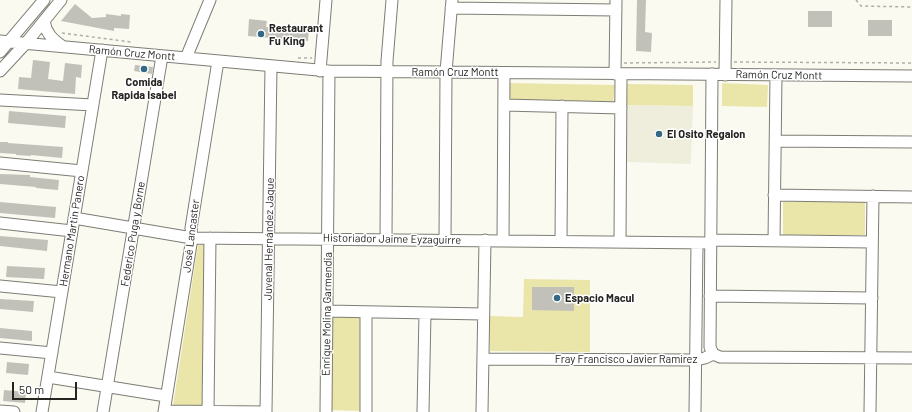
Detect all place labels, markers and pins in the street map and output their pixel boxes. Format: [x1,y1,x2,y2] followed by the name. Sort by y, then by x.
[269,21,323,47] place label: Restaurant Fu King
[256,29,266,39] marker: Restaurant Fu King
[139,64,149,74] marker: Comida Rapida Isabel
[112,75,176,101] place label: Comida Rapida Isabel
[667,127,745,141] place label: El Osito Regalon
[654,129,664,139] marker: El Osito Regalon
[565,291,634,305] place label: Espacio Macul
[552,293,562,303] marker: Espacio Macul

